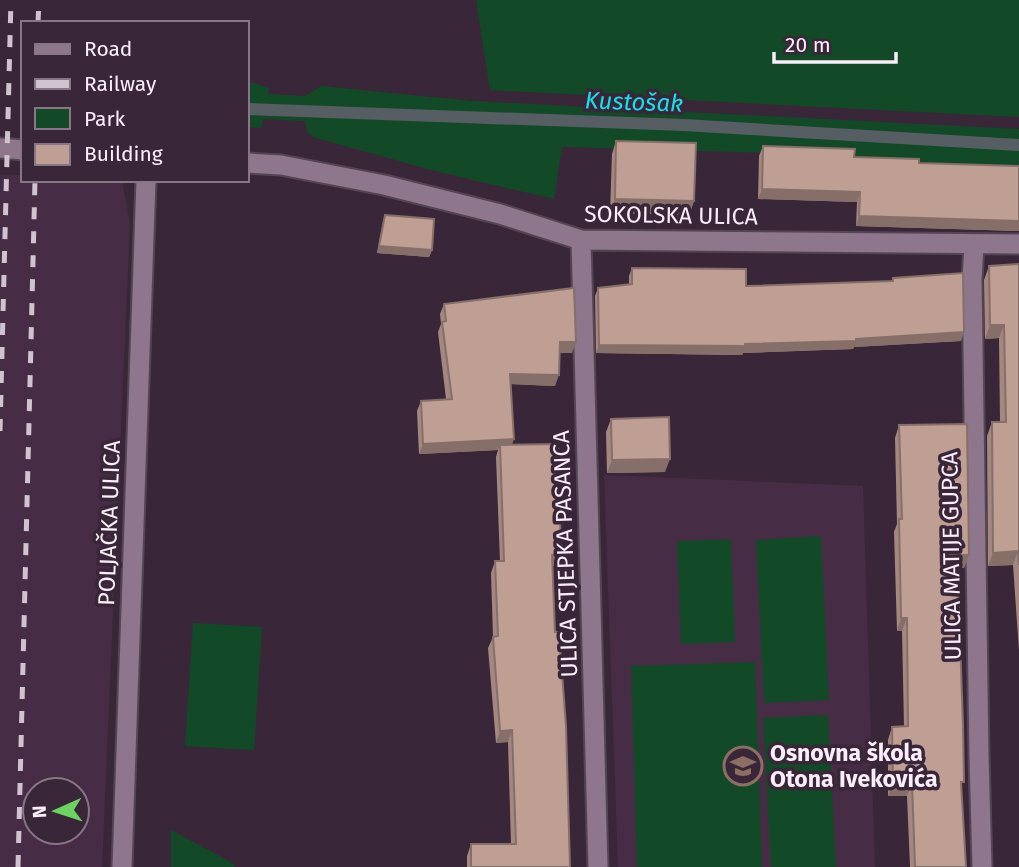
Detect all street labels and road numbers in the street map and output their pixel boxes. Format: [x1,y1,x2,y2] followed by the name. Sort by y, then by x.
[584,199,759,231] street label: SOKOLSKA ULICA
[547,429,583,678] street label: ULICA STJEPKA PASANCA
[91,439,126,606] street label: POLJAČKA ULICA
[935,451,967,661] street label: ULICA MATIJE GUPCA

